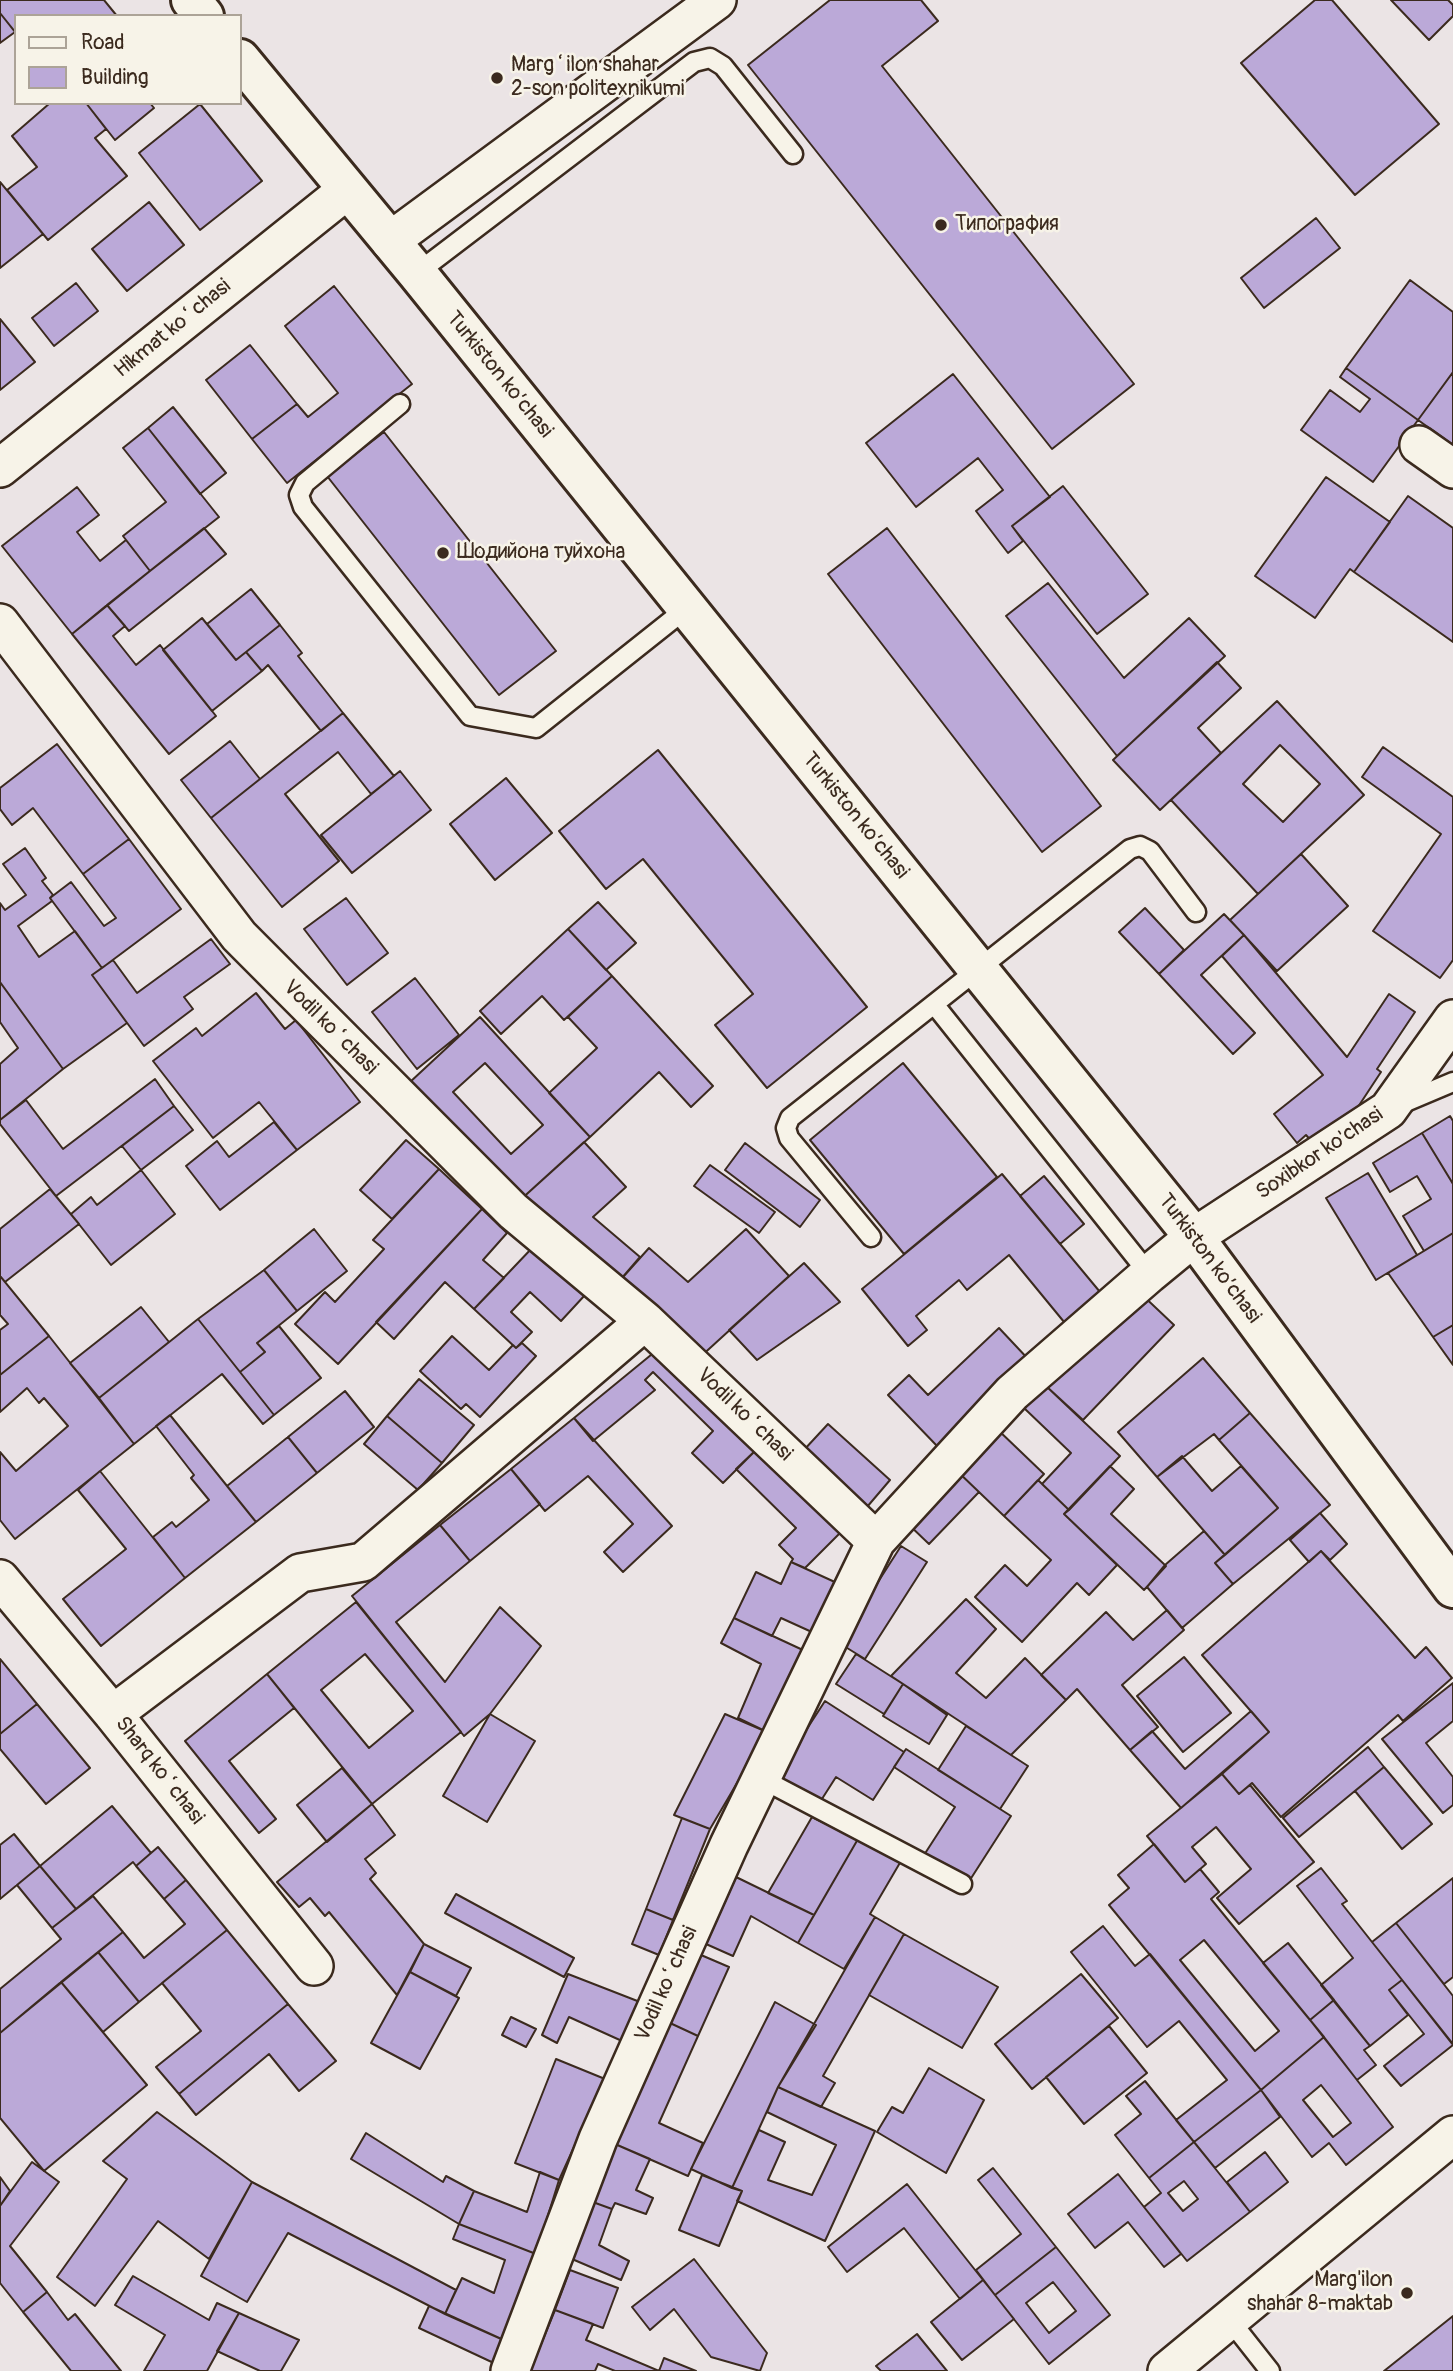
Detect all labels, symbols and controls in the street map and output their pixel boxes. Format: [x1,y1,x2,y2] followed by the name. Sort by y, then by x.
[14,14,242,105] legend
[81,29,125,56] text: Road
[511,53,685,103] place label: Margʻilon shahar 2-son politexnikumi
[81,64,148,91] text: Building
[489,70,505,86] marker: Margʻilon shahar 2-son politexnikumi
[955,212,1059,238] place label: Типография
[933,217,949,233] marker: Типография
[110,274,236,384] street label: Hikmat koʻchasi
[440,307,558,443] street label: Turkiston ko’chasi
[457,540,625,566] place label: Шодийона туйхона
[435,545,451,561] marker: Шодийона туйхона
[796,748,914,884] street label: Turkiston ko’chasi
[277,975,383,1081] street label: Vodil koʻchasi
[1252,1102,1388,1206] street label: Soxibkor ko'chasi
[1152,1189,1266,1329] street label: Turkiston ko’chasi
[691,1363,797,1467] street label: Vodil koʻchasi
[109,1712,209,1830] street label: Sharq koʻchasi
[630,1922,704,2046] street label: Vodil koʻchasi
[1247,2268,1393,2318] place label: Marg'ilon shahar 8-maktab
[1399,2285,1415,2301] marker: Marg'ilon shahar 8-maktab

